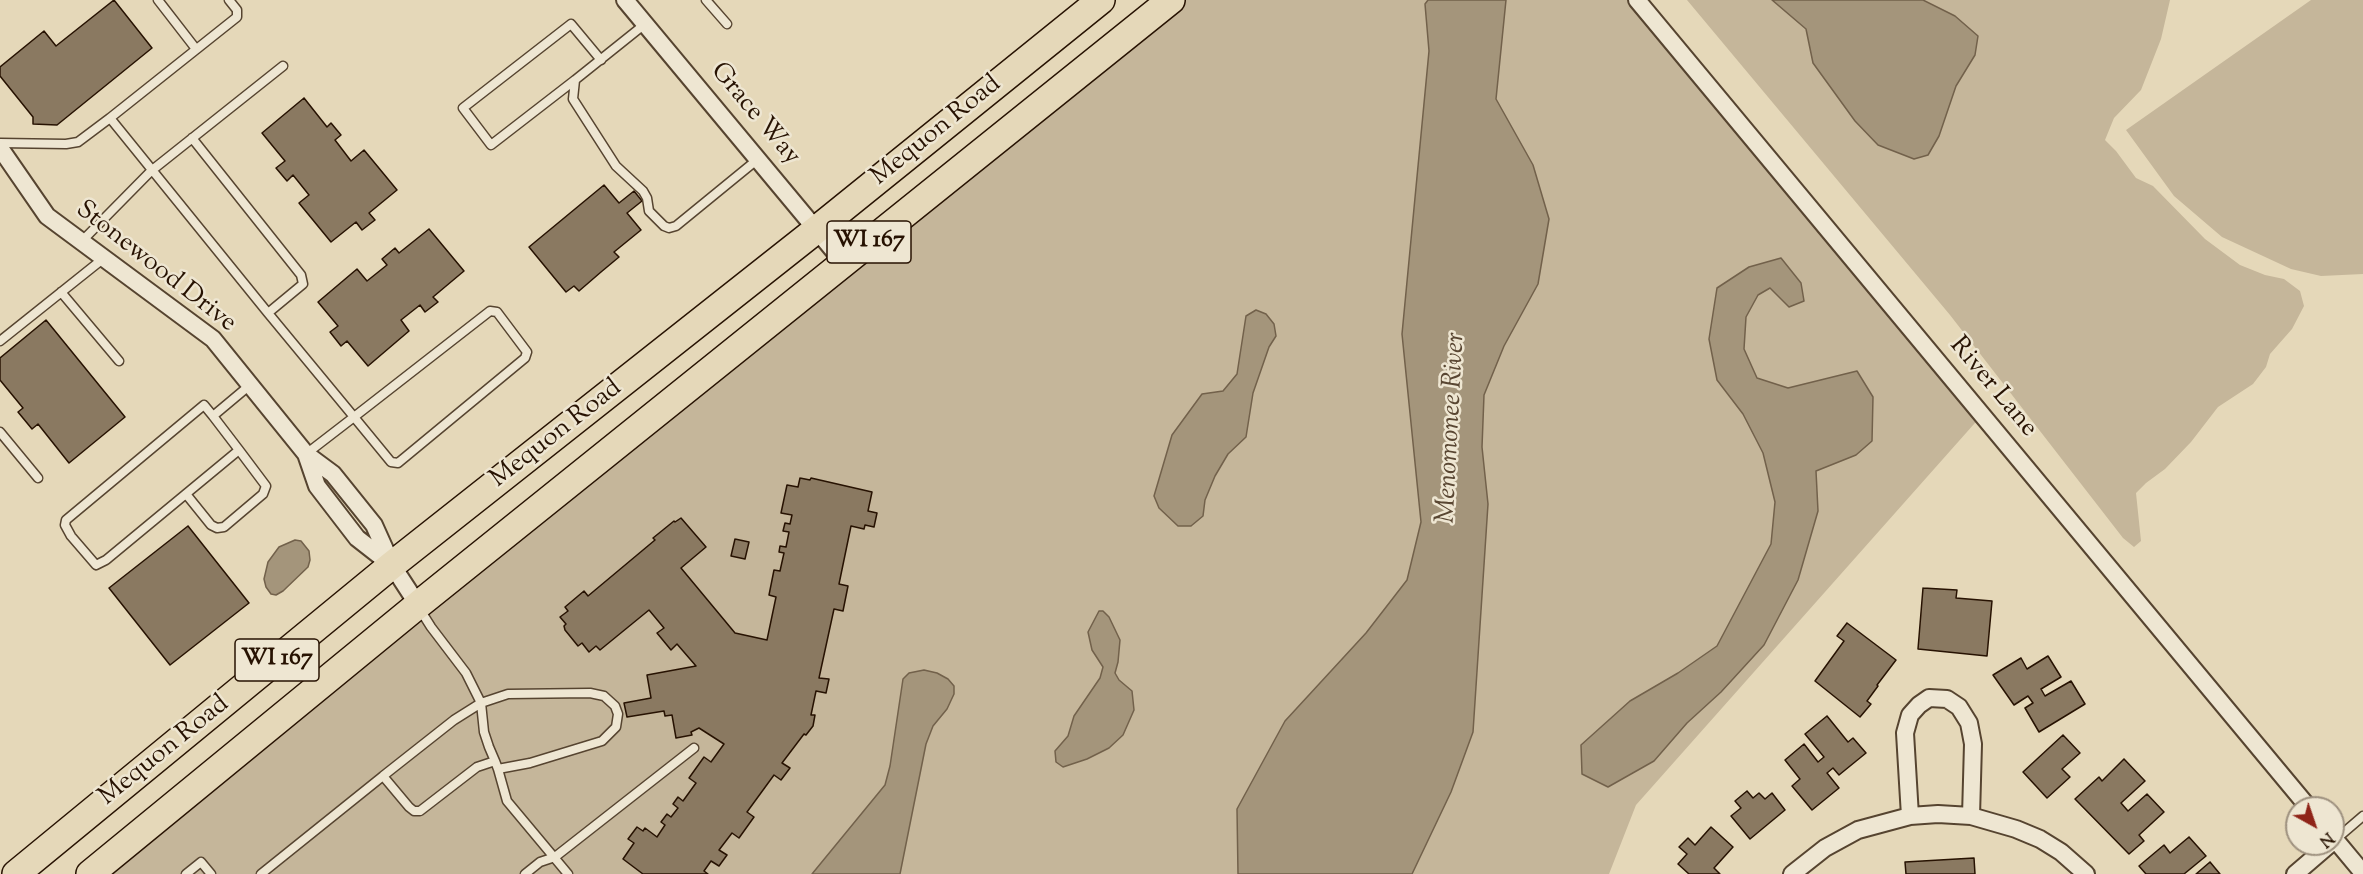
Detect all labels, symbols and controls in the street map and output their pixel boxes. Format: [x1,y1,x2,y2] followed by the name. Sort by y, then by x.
[702,57,806,173] street label: Grace Way
[866,70,1008,194] street label: Mequon Road
[68,196,242,340] street label: Stonewood Drive
[827,221,911,263] road number: WI 167
[1432,332,1474,524] water label: Menomonee River
[1941,332,2043,444] street label: River Lane
[485,374,629,496] street label: Mequon Road
[235,639,319,681] road number: WI 167
[94,690,236,814] street label: Mequon Road
[2285,796,2345,856] north arrow
[2313,826,2338,852] text: N

